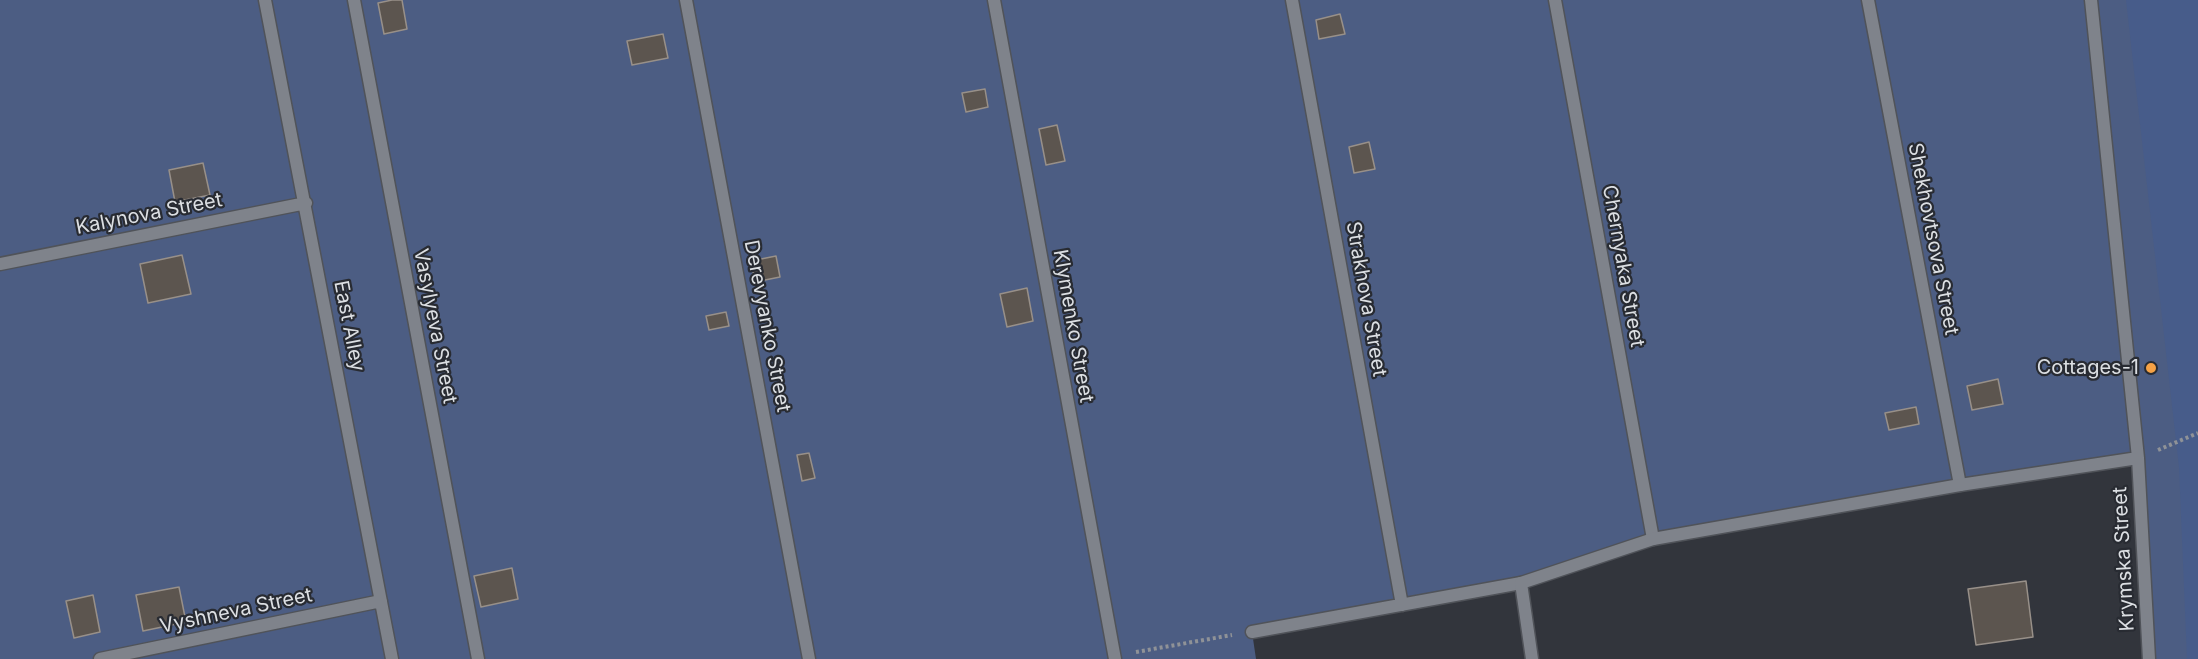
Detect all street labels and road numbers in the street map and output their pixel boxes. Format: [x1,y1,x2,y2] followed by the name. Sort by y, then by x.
[1903,141,1963,337] street label: Shekhovtsova Street
[1597,183,1649,349] street label: Chernyaka Street
[74,188,224,240] street label: Kalynova Street
[1341,220,1391,378] street label: Strakhova Street
[739,238,795,414] street label: Derevyanko Street
[408,246,462,406] street label: Vasylyeva Street
[1048,247,1098,405] street label: Klymenko Street
[328,279,370,373] street label: East Alley
[2108,486,2140,632] street label: Krymska Street
[158,583,314,639] street label: Vyshneva Street

